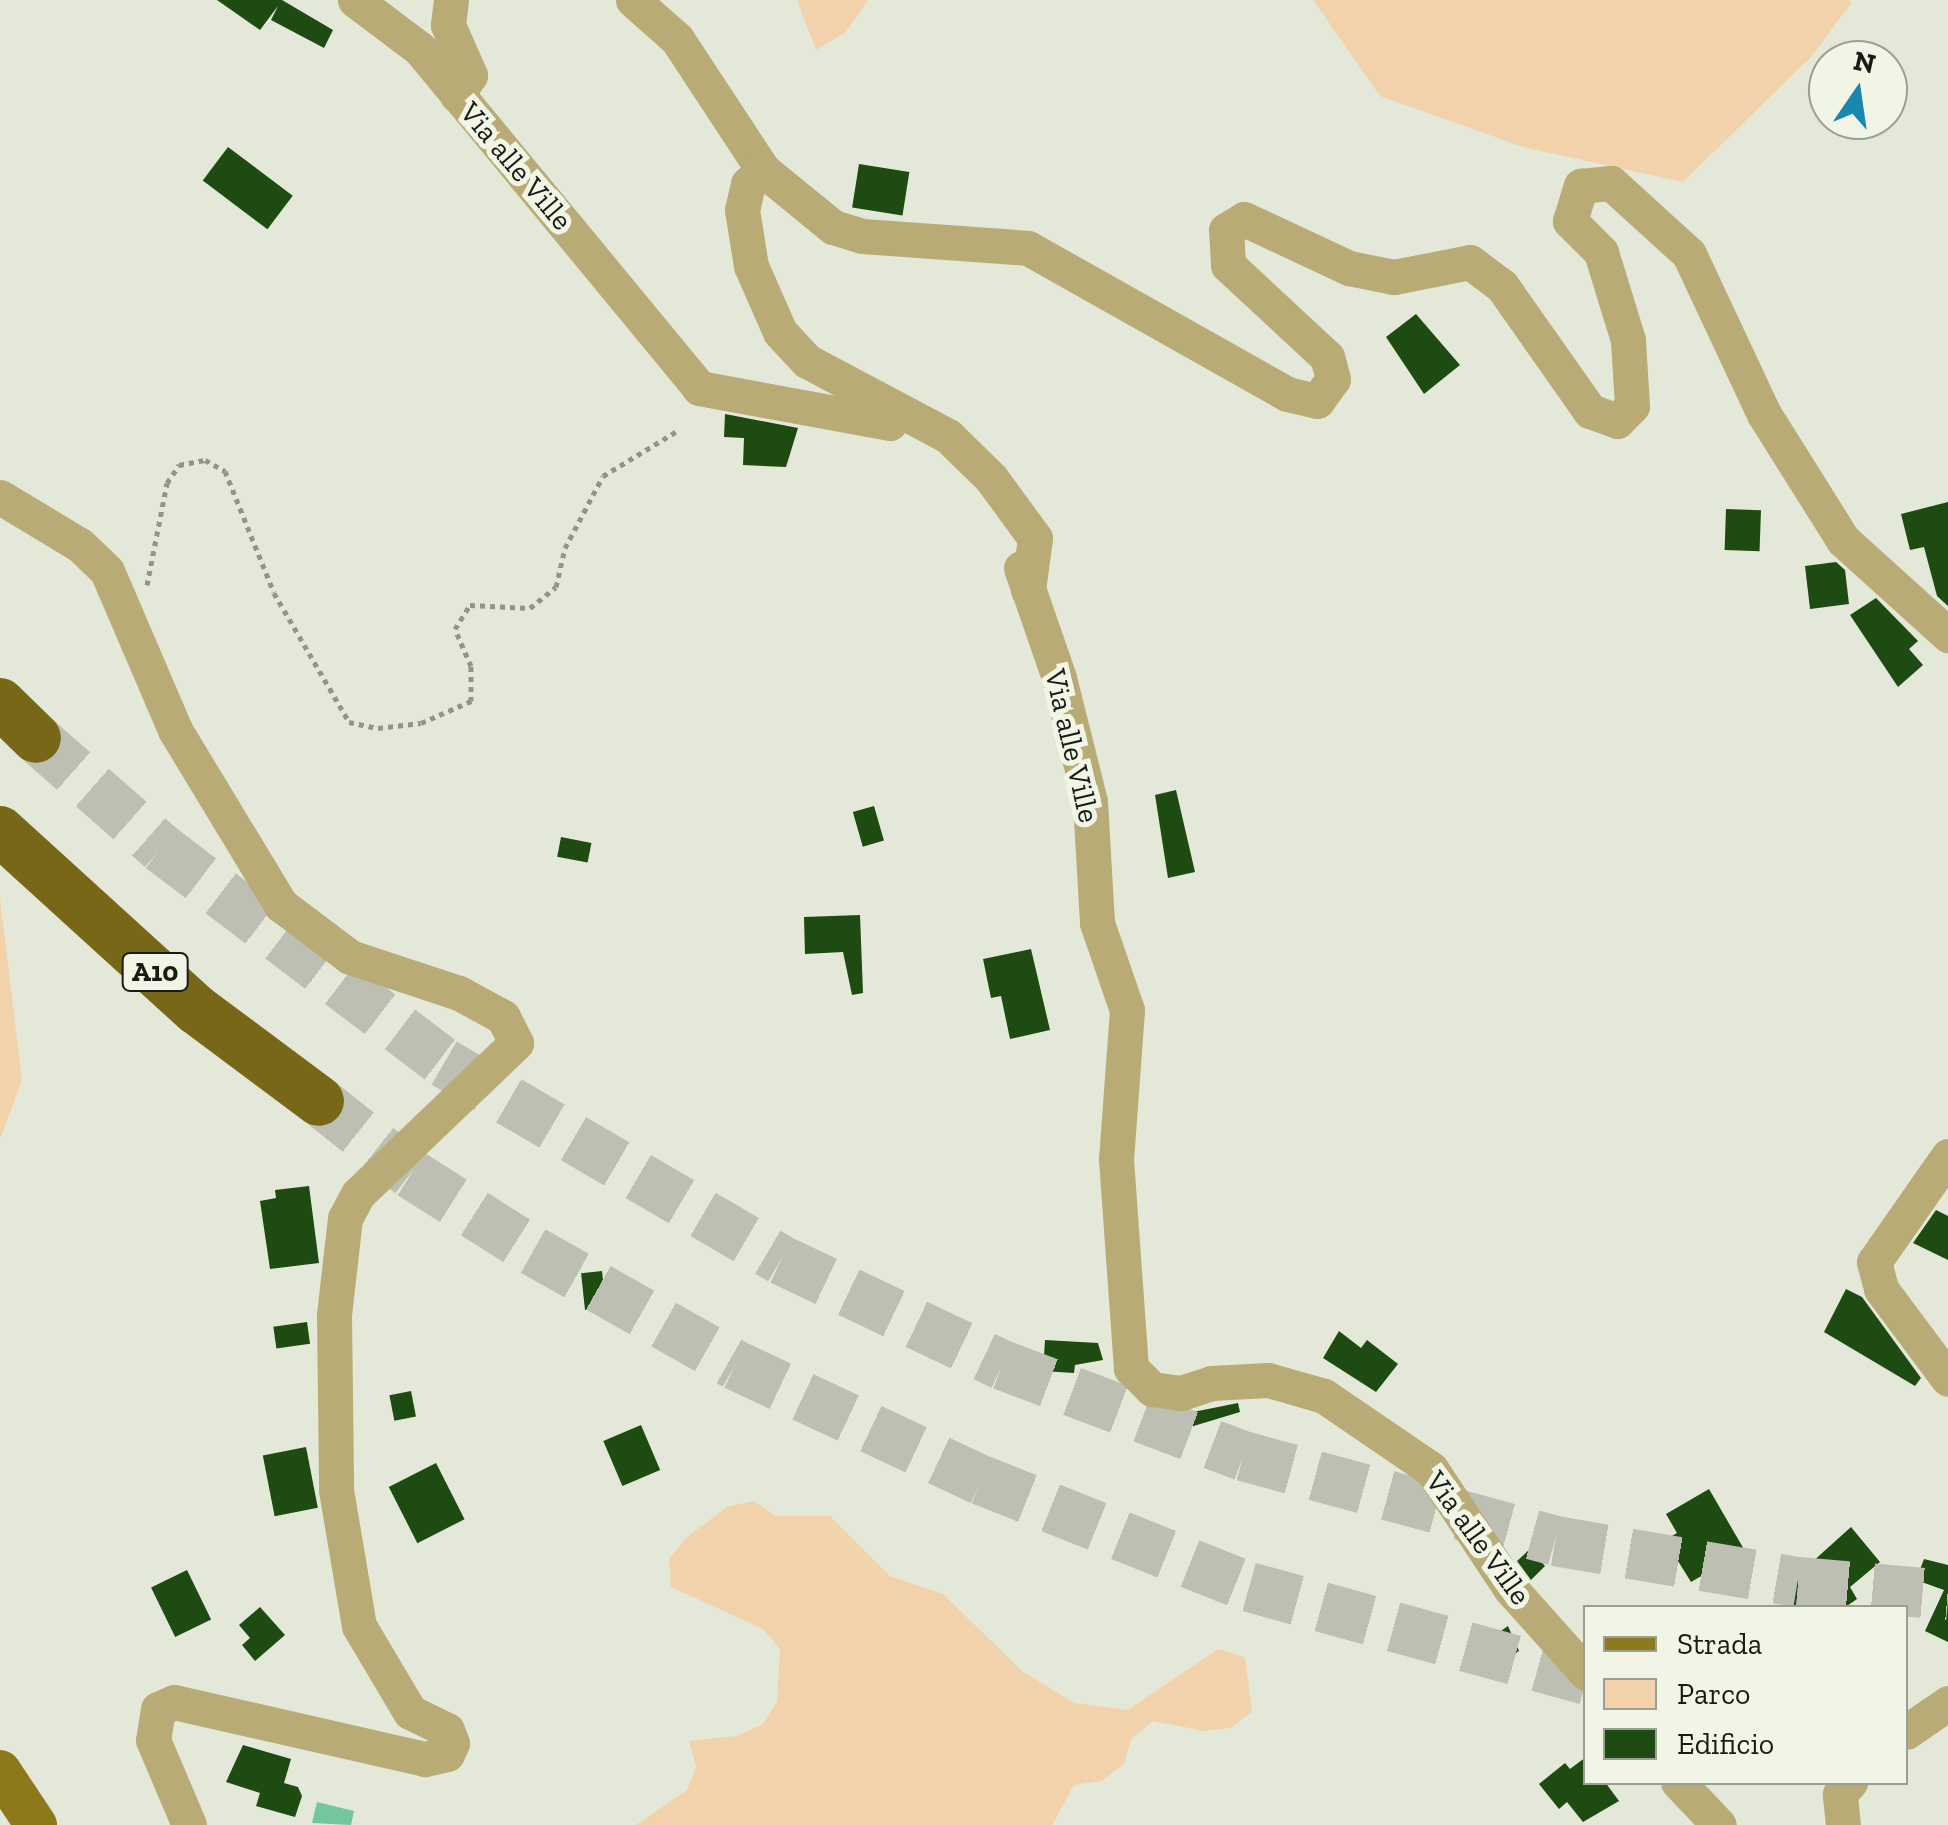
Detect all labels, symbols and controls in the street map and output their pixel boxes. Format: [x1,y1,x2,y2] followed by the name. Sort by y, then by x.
[1808,40,1908,140] north arrow
[1850,44,1878,81] text: N
[452,94,580,238] street label: Via alle Ville
[1037,665,1107,827] street label: Via alle Ville
[120,949,190,995] road number: A10
[1417,1464,1539,1612] street label: Via alle Ville
[1583,1605,1908,1785] legend
[1677,1626,1762,1662] text: Strada
[1677,1676,1750,1712] text: Parco
[1677,1726,1774,1762] text: Edificio

